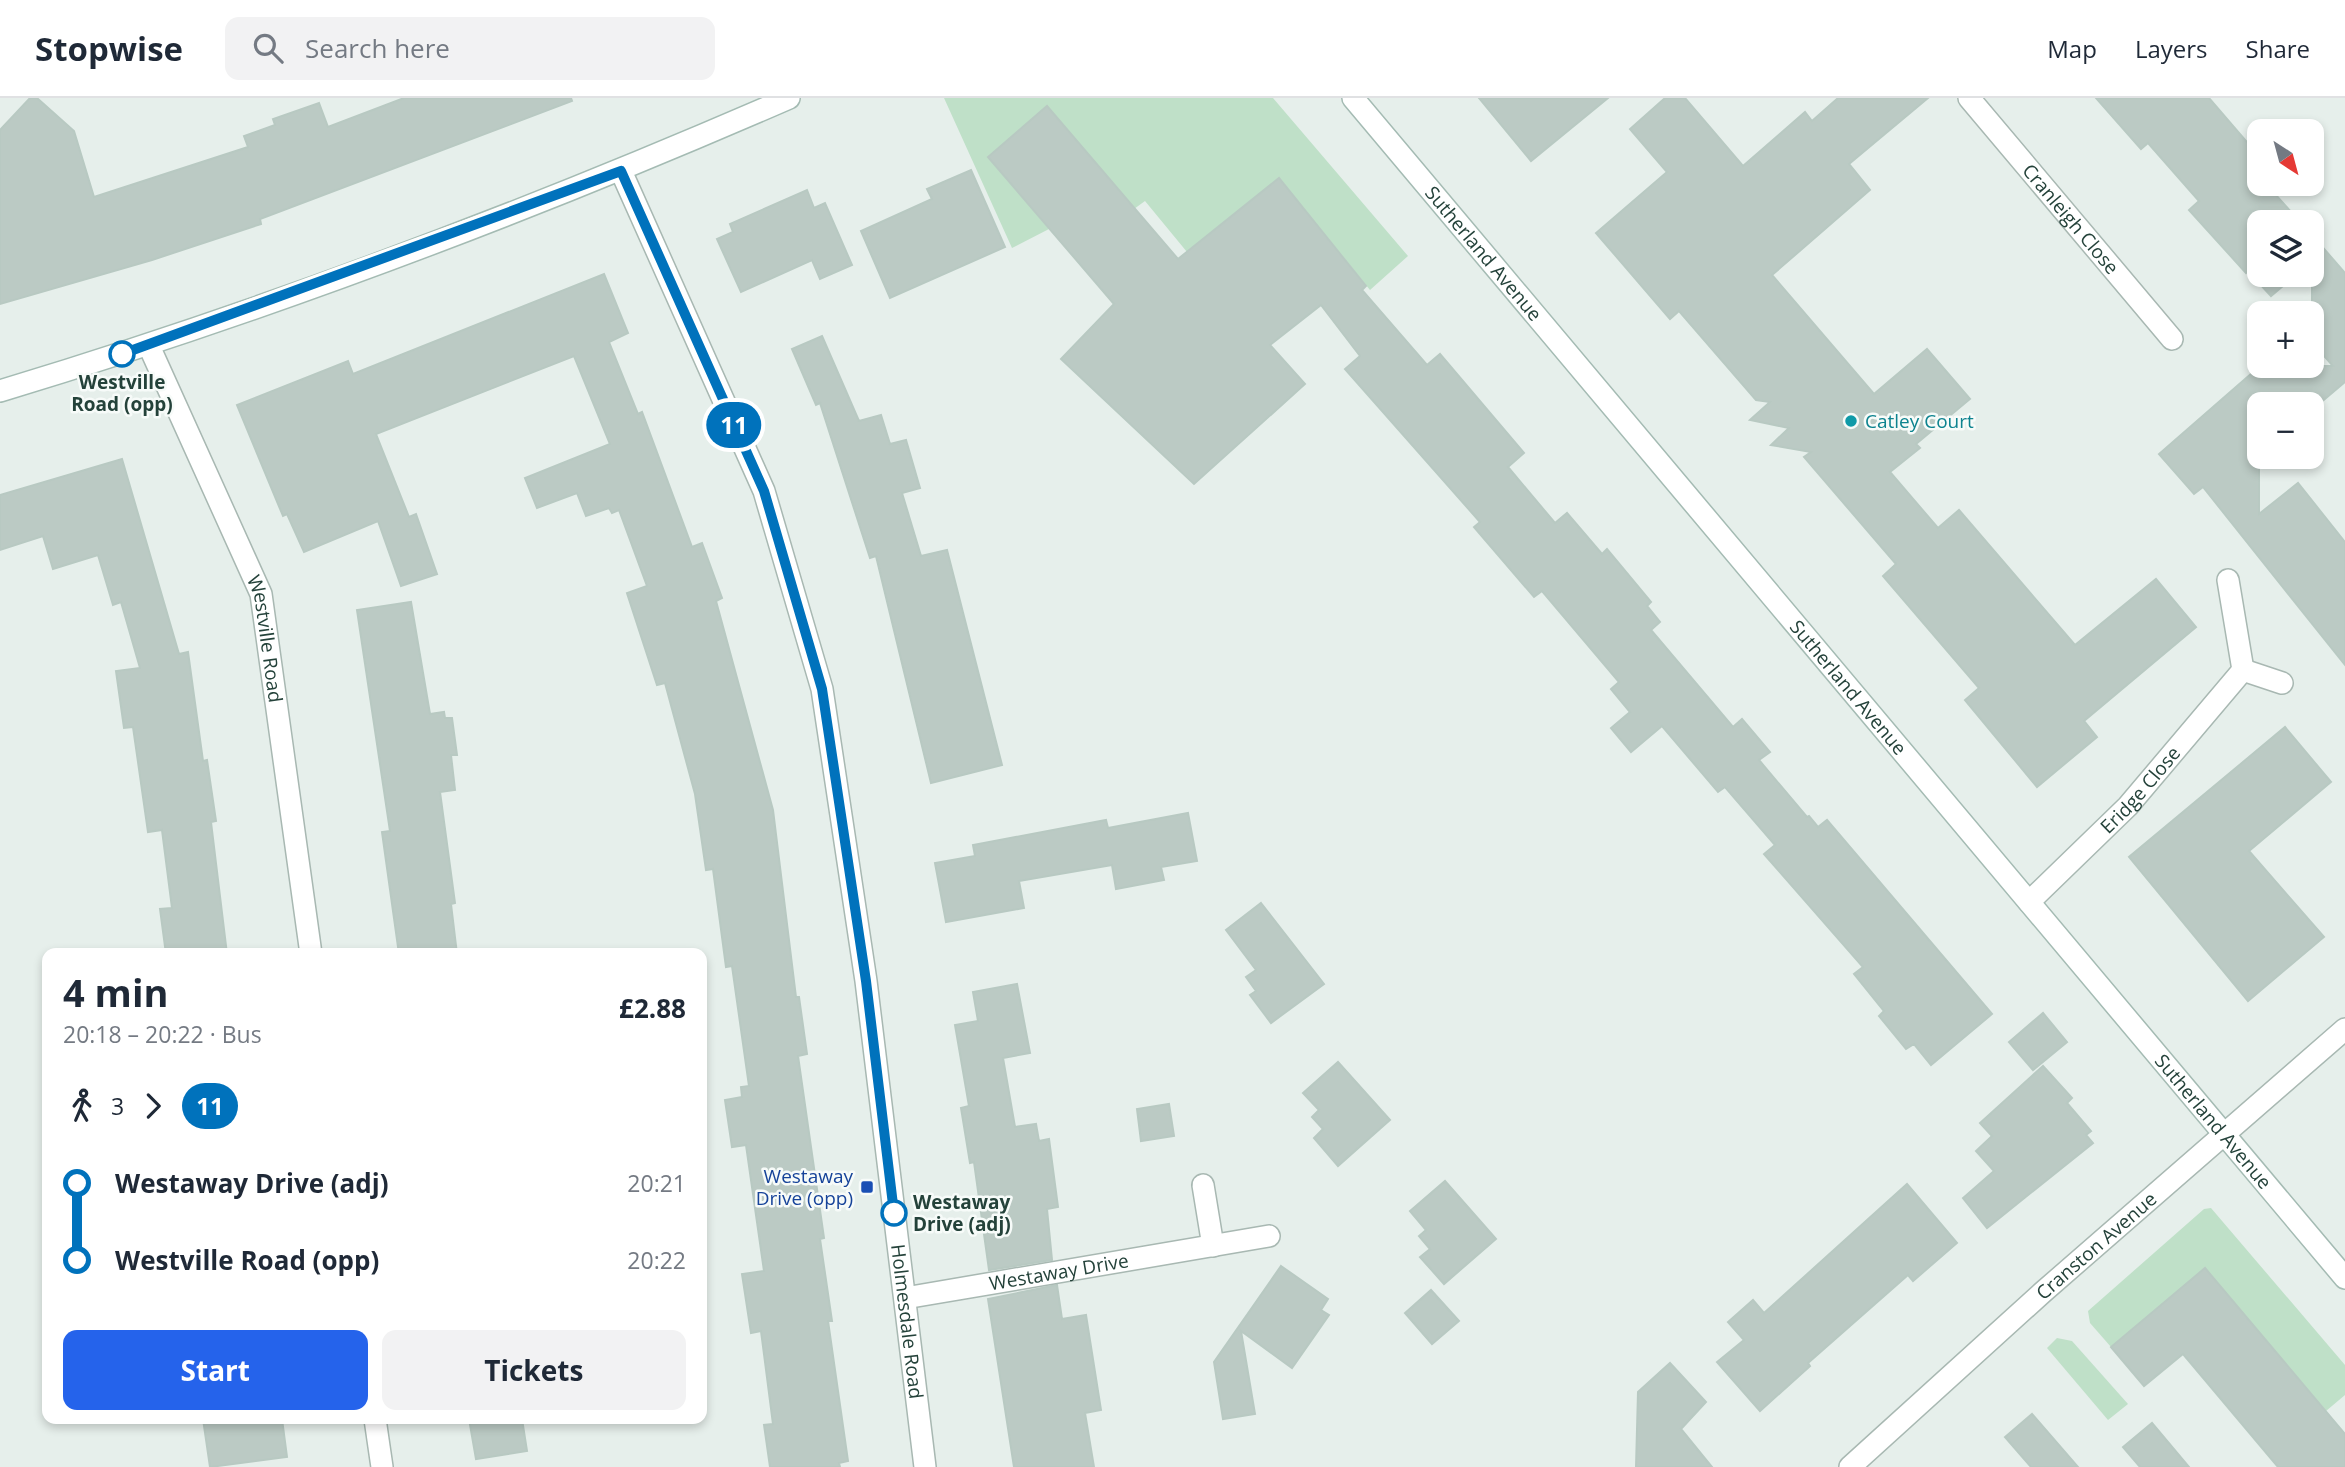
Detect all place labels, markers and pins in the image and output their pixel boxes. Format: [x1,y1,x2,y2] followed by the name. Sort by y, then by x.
[109,341,135,367] marker: Westville Road (opp)
[71,369,173,417] place label: Westville Road (opp)
[1865,408,1974,434] place label: Catley Court
[1843,413,1859,429] marker: Catley Court
[756,1163,853,1211] place label: Westaway Drive (opp)
[859,1179,875,1195] marker: Westaway Drive (opp)
[913,1189,1011,1237] place label: Westaway Drive (adj)
[881,1200,907,1226] marker: Westaway Drive (adj)

